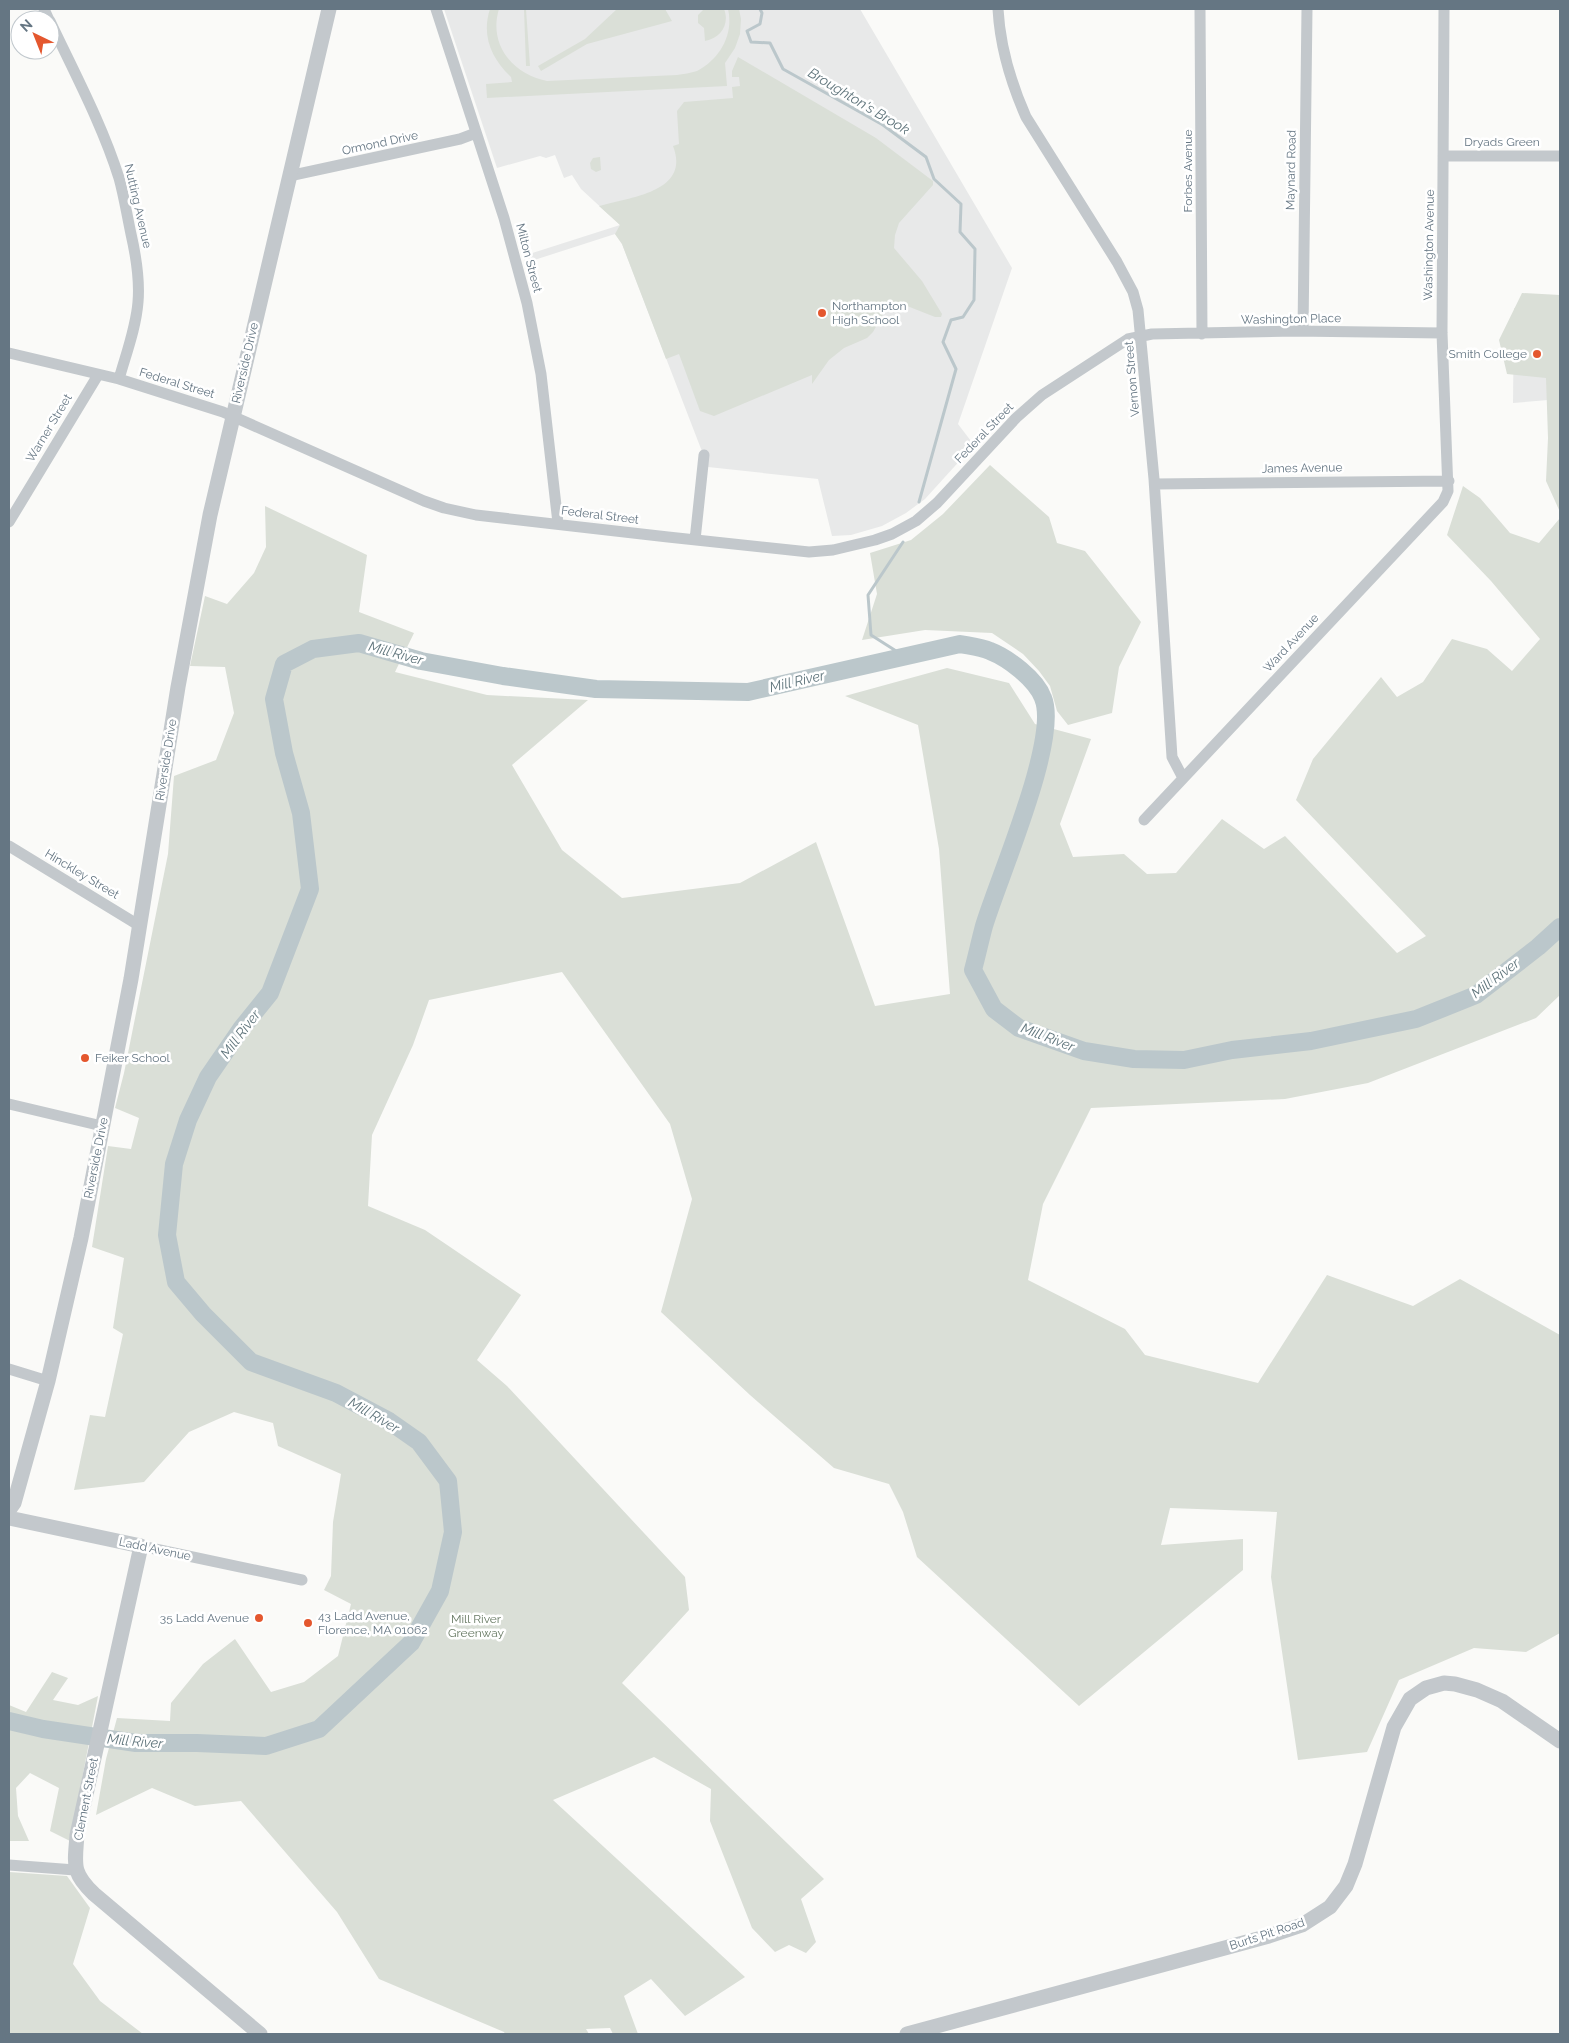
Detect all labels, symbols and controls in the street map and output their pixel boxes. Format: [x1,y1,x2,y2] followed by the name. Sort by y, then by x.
[10,10,60,60] north arrow
[17,16,35,35] text: N
[805,64,913,138] water label: Broughton's Brook
[341,128,419,158] street label: Ormond Drive
[1181,129,1195,213] street label: Forbes Avenue
[1283,130,1299,210] street label: Maynard Road
[1464,135,1540,149] street label: Dryads Green
[121,162,155,250] street label: Nutting Avenue
[1421,189,1437,301] street label: Washington Avenue
[513,222,545,294] street label: Milton Street
[832,299,906,327] place label: Northampton High School
[816,307,828,319] marker: Northampton High School
[1241,311,1341,327] street label: Washington Place
[229,321,261,405] street label: Riverside Drive
[1122,340,1142,418] street label: Vernon Street
[1449,347,1527,361] place label: Smith College
[1531,348,1543,360] marker: Smith College
[138,365,216,401] street label: Federal Street
[23,391,75,465] street label: Warner Street
[952,400,1016,466] street label: Federal Street
[1261,460,1343,476] street label: James Avenue
[560,503,640,527] street label: Federal Street
[1260,611,1322,675] street label: Ward Avenue
[367,638,426,668] water label: Mill River
[768,667,827,695] water label: Mill River
[153,718,179,802] street label: Riverside Drive
[42,846,122,902] street label: Hinckley Street
[1468,954,1523,1001] water label: Mill River
[217,1006,264,1061] water label: Mill River
[1019,1019,1078,1055] water label: Mill River
[95,1051,171,1065] place label: Feiker School
[79,1052,91,1064] marker: Feiker School
[81,1116,111,1200] street label: Riverside Drive
[346,1394,403,1437] water label: Mill River
[118,1535,192,1563] street label: Ladd Avenue
[318,1609,428,1637] place label: 43 Ladd Avenue, Florence, MA 01062
[160,1611,249,1625] place label: 35 Ladd Avenue
[253,1612,265,1624] marker: 35 Ladd Avenue
[448,1612,505,1640] park label: Mill River Greenway
[302,1617,314,1629] marker: 43 Ladd Avenue, Florence, MA 01062
[106,1731,165,1752] water label: Mill River
[71,1756,101,1842] street label: Clement Street
[1228,1915,1306,1953] street label: Burts Pit Road

